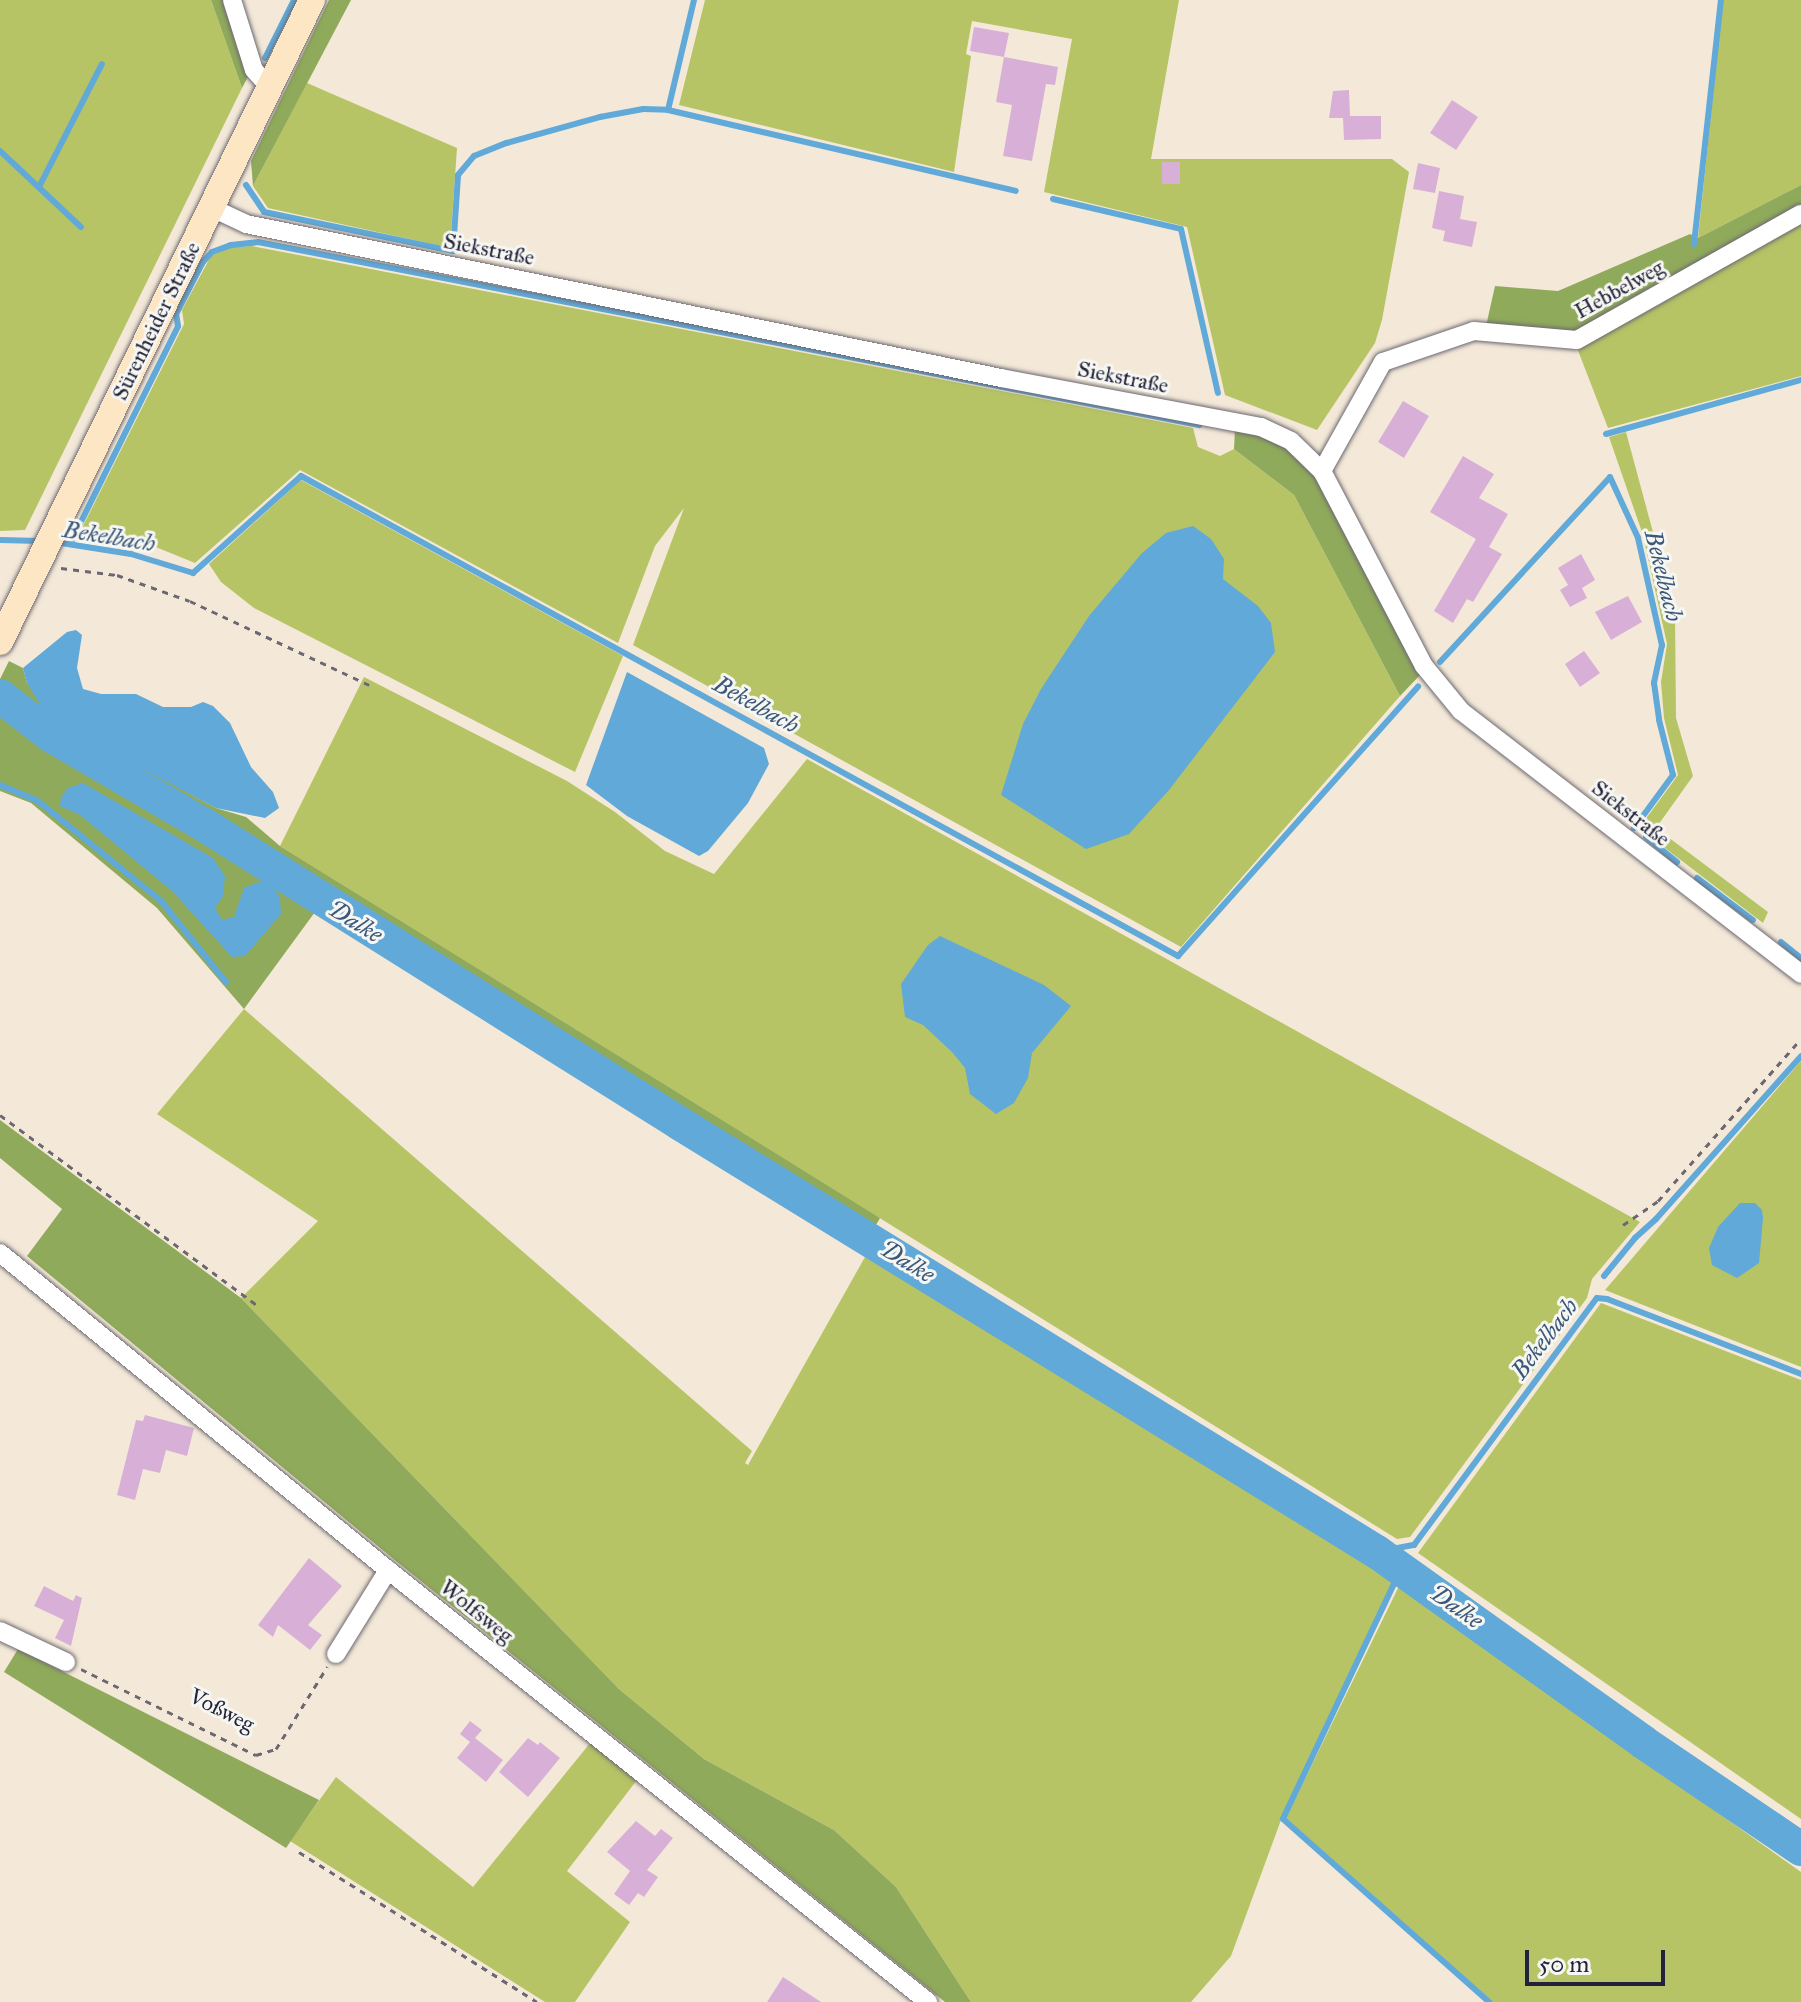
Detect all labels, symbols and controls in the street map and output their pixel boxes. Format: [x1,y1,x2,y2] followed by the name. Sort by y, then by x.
[441,227,537,271] street label: Siekstraße
[106,238,206,404] street label: Sürenheider Straße
[1570,254,1668,324] street label: Hebbelweg
[1075,355,1171,399] street label: Siekstraße
[61,515,157,559] water label: Bekelbach
[1638,527,1688,625] water label: Bekelbach
[708,670,804,740] water label: Bekelbach
[1587,774,1675,852] street label: Siekstraße
[323,894,387,950] water label: Dalke
[875,1234,939,1290] water label: Dalke
[1505,1293,1585,1385] water label: Bekelbach
[435,1574,519,1648] street label: Wolfsweg
[1424,1579,1488,1635] water label: Dalke
[185,1682,259,1738] street label: Voßweg
[1529,1934,1669,1984] scale bar
[1539,1949,1589,1979] text: 50 m

